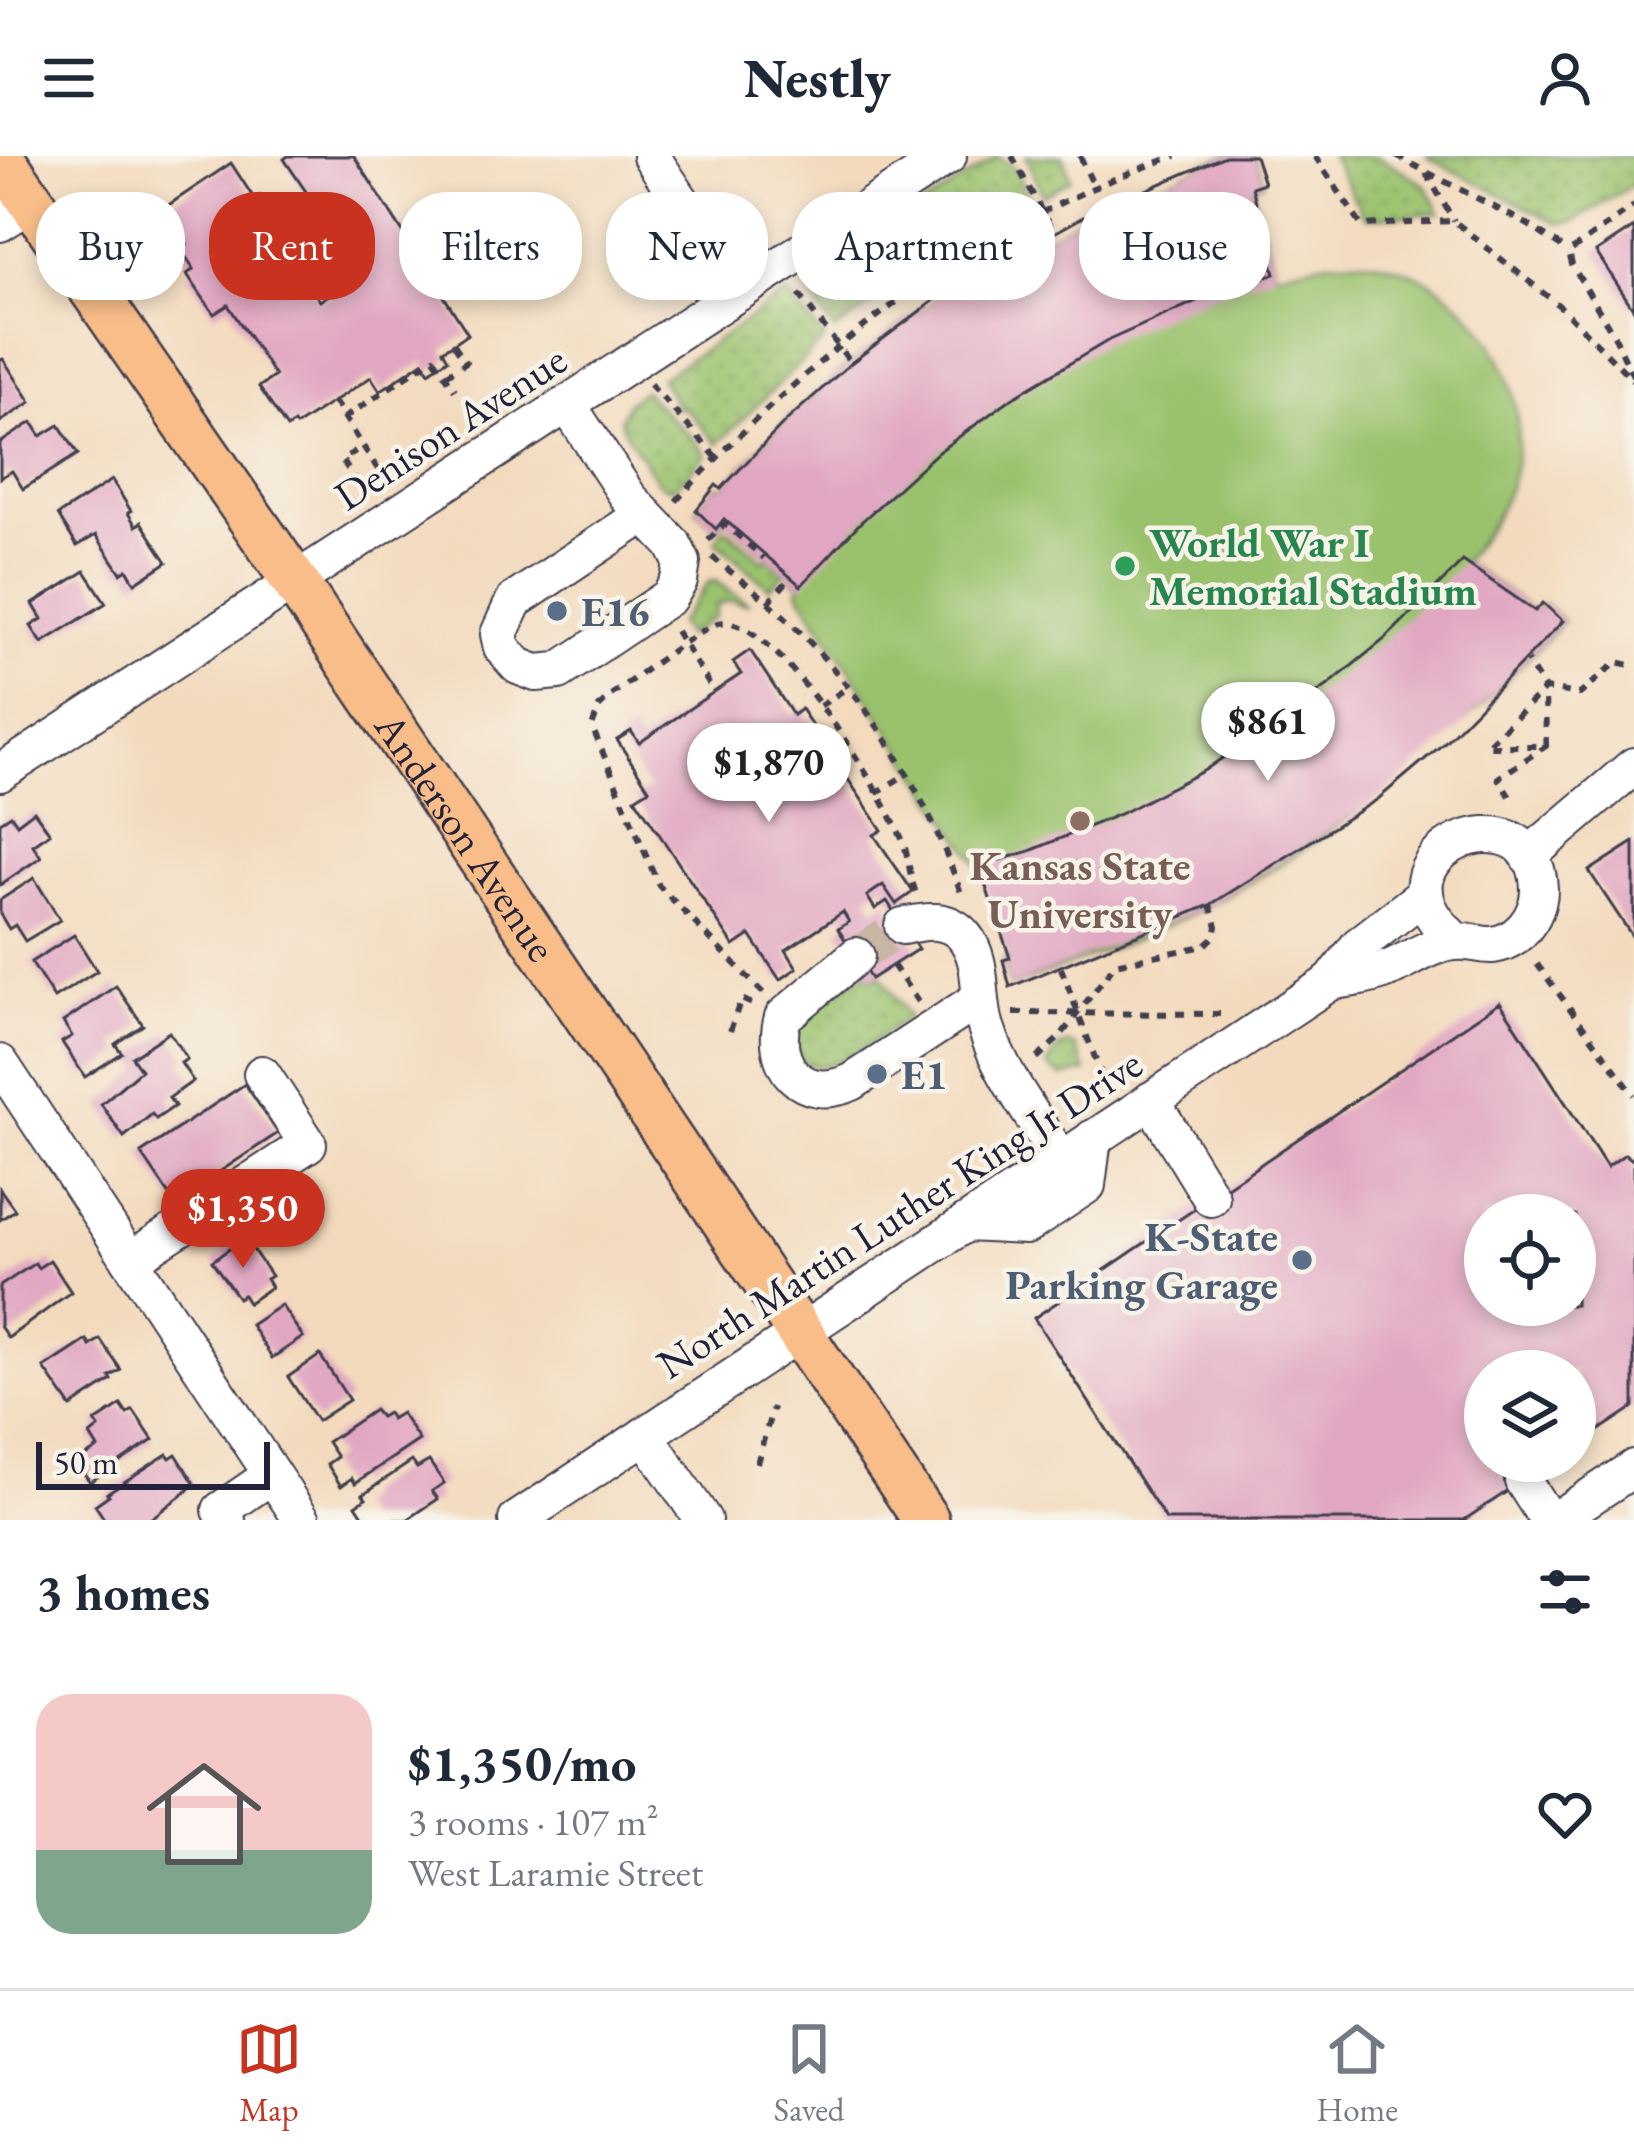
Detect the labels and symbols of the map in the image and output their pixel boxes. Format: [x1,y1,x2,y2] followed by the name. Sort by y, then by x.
[324,332,577,523] street label: Denison Avenue
[1149,515,1477,618] place label: World War I Memorial Stadium
[1112,553,1138,579] marker: World War I Memorial Stadium
[581,584,650,639] place label: E16
[544,598,570,624] marker: E16
[1197,682,1339,784] pin: $861
[362,701,569,972] street label: Anderson Avenue
[671,723,867,825] pin: $1,870
[1067,808,1093,834] marker: Kansas State University
[970,838,1190,941] place label: Kansas State University
[646,1036,1152,1391] street label: North Martin Luther King Jr Drive
[901,1047,947,1102] place label: E1
[864,1061,890,1087] marker: E1
[145,1169,341,1271] pin: $1,350
[1005,1209,1278,1312] place label: K-State Parking Garage
[1289,1247,1315,1273] marker: K-State Parking Garage
[36,1436,270,1489] scale bar

